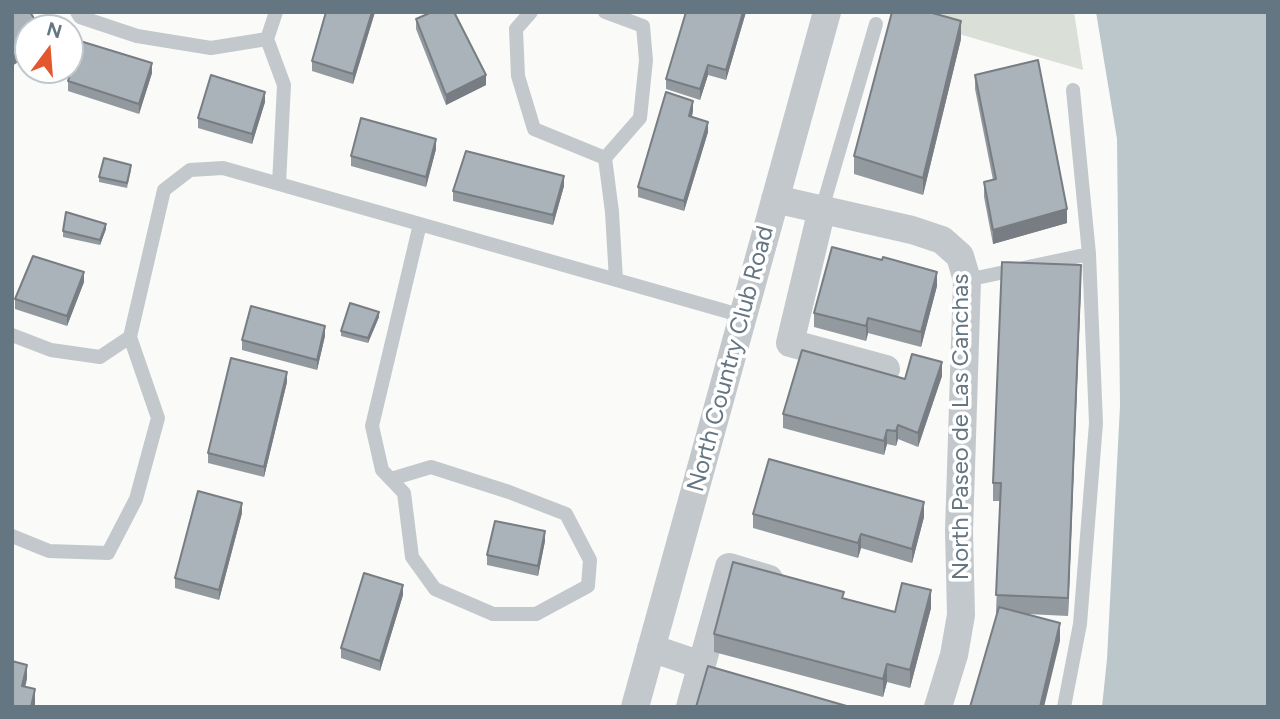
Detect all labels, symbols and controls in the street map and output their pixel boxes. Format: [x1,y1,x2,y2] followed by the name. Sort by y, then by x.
[14,14,84,84] north arrow
[44,17,65,43] text: N
[682,223,780,495] street label: North Country Club Road
[947,274,975,580] street label: North Paseo de Las Canchas

